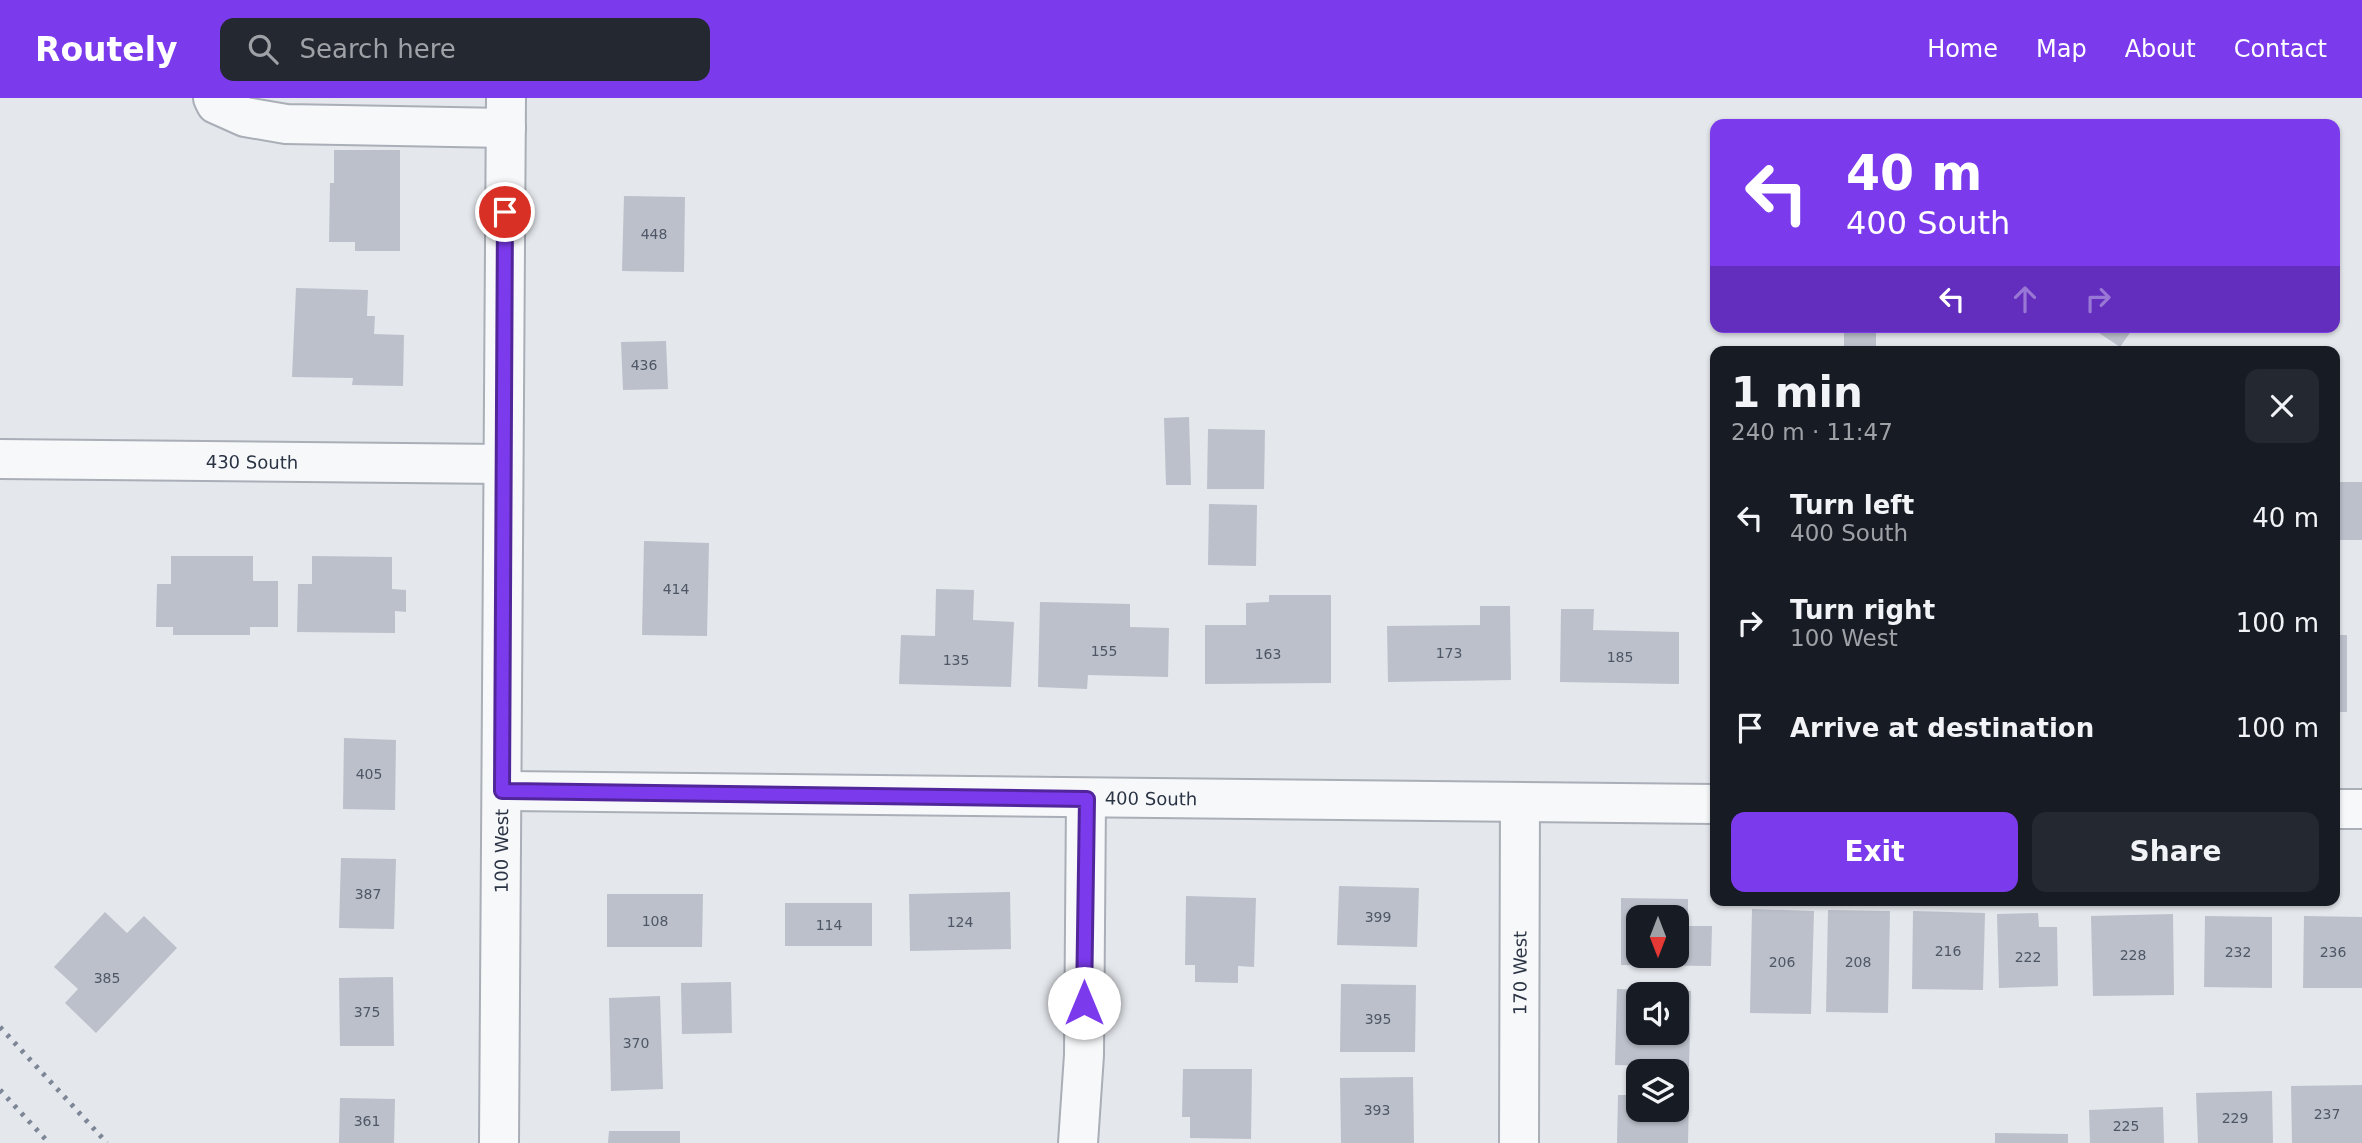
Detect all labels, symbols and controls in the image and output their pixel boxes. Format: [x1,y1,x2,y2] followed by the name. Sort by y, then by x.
[220,18,710,81] search box
[35,30,178,69] text: Routely
[244,30,282,68] icon: search
[300,34,456,64] text: Search here
[1927,35,1998,63] text: Home
[2036,35,2087,63] text: Map
[2125,35,2196,63] text: About
[2234,35,2327,63] text: Contact
[1846,145,1982,202] text: 40 m
[1731,147,1822,238] icon: left
[475,182,535,242] pin
[486,193,524,231] icon: arrive
[1846,204,2010,242] text: 400 South
[641,226,667,242] house number: 448
[1933,280,1971,318] icon: left
[2006,280,2044,318] icon: ahead
[2079,280,2117,318] icon: right
[631,357,657,373] house number: 436
[1731,368,1863,417] text: 1 min
[2245,369,2319,443] button: close
[1731,419,1893,445] text: 240 m · 11:47
[206,451,298,472] street label: 430 South
[1790,490,1914,520] text: Turn left
[1731,499,1769,537] icon: left
[2252,503,2319,533] text: 40 m
[1790,520,1908,546] text: 400 South
[663,581,689,597] house number: 414
[1790,595,1935,625] text: Turn right
[1731,604,1769,642] icon: right
[2236,608,2319,638] text: 100 m
[1790,625,1898,651] text: 100 West
[1091,643,1117,659] house number: 155
[1436,645,1462,661] house number: 173
[1255,646,1281,662] house number: 163
[1607,649,1633,665] house number: 185
[943,652,969,668] house number: 135
[1731,709,1769,747] icon: arrive
[1790,713,2094,743] text: Arrive at destination
[2236,713,2319,743] text: 100 m
[356,766,382,782] house number: 405
[1105,787,1197,809] street label: 400 South
[490,809,512,893] street label: 100 West
[1731,812,2018,892] button: Exit
[2032,812,2319,892] button: Share
[355,886,381,902] house number: 387
[1626,905,1689,968] north arrow
[1626,905,1689,1122] map controls
[1365,909,1391,925] house number: 399
[642,913,668,929] house number: 108
[947,914,973,930] house number: 124
[816,917,842,933] house number: 114
[1509,931,1530,1015] street label: 170 West
[1935,943,1961,959] house number: 216
[2225,944,2251,960] house number: 232
[2320,944,2346,960] house number: 236
[2120,947,2146,963] house number: 228
[2015,949,2041,965] house number: 222
[1769,954,1795,970] house number: 206
[1845,954,1871,970] house number: 208
[1047,966,1121,1040] position arrow
[94,970,120,986] house number: 385
[1626,982,1689,1045] button: sound
[354,1004,380,1020] house number: 375
[1365,1011,1391,1027] house number: 395
[623,1035,649,1051] house number: 370
[1626,1059,1689,1122] button: layers
[1364,1102,1390,1118] house number: 393
[2314,1106,2340,1122] house number: 237
[2222,1110,2248,1126] house number: 229
[354,1113,380,1129] house number: 361
[2113,1118,2139,1134] house number: 225

